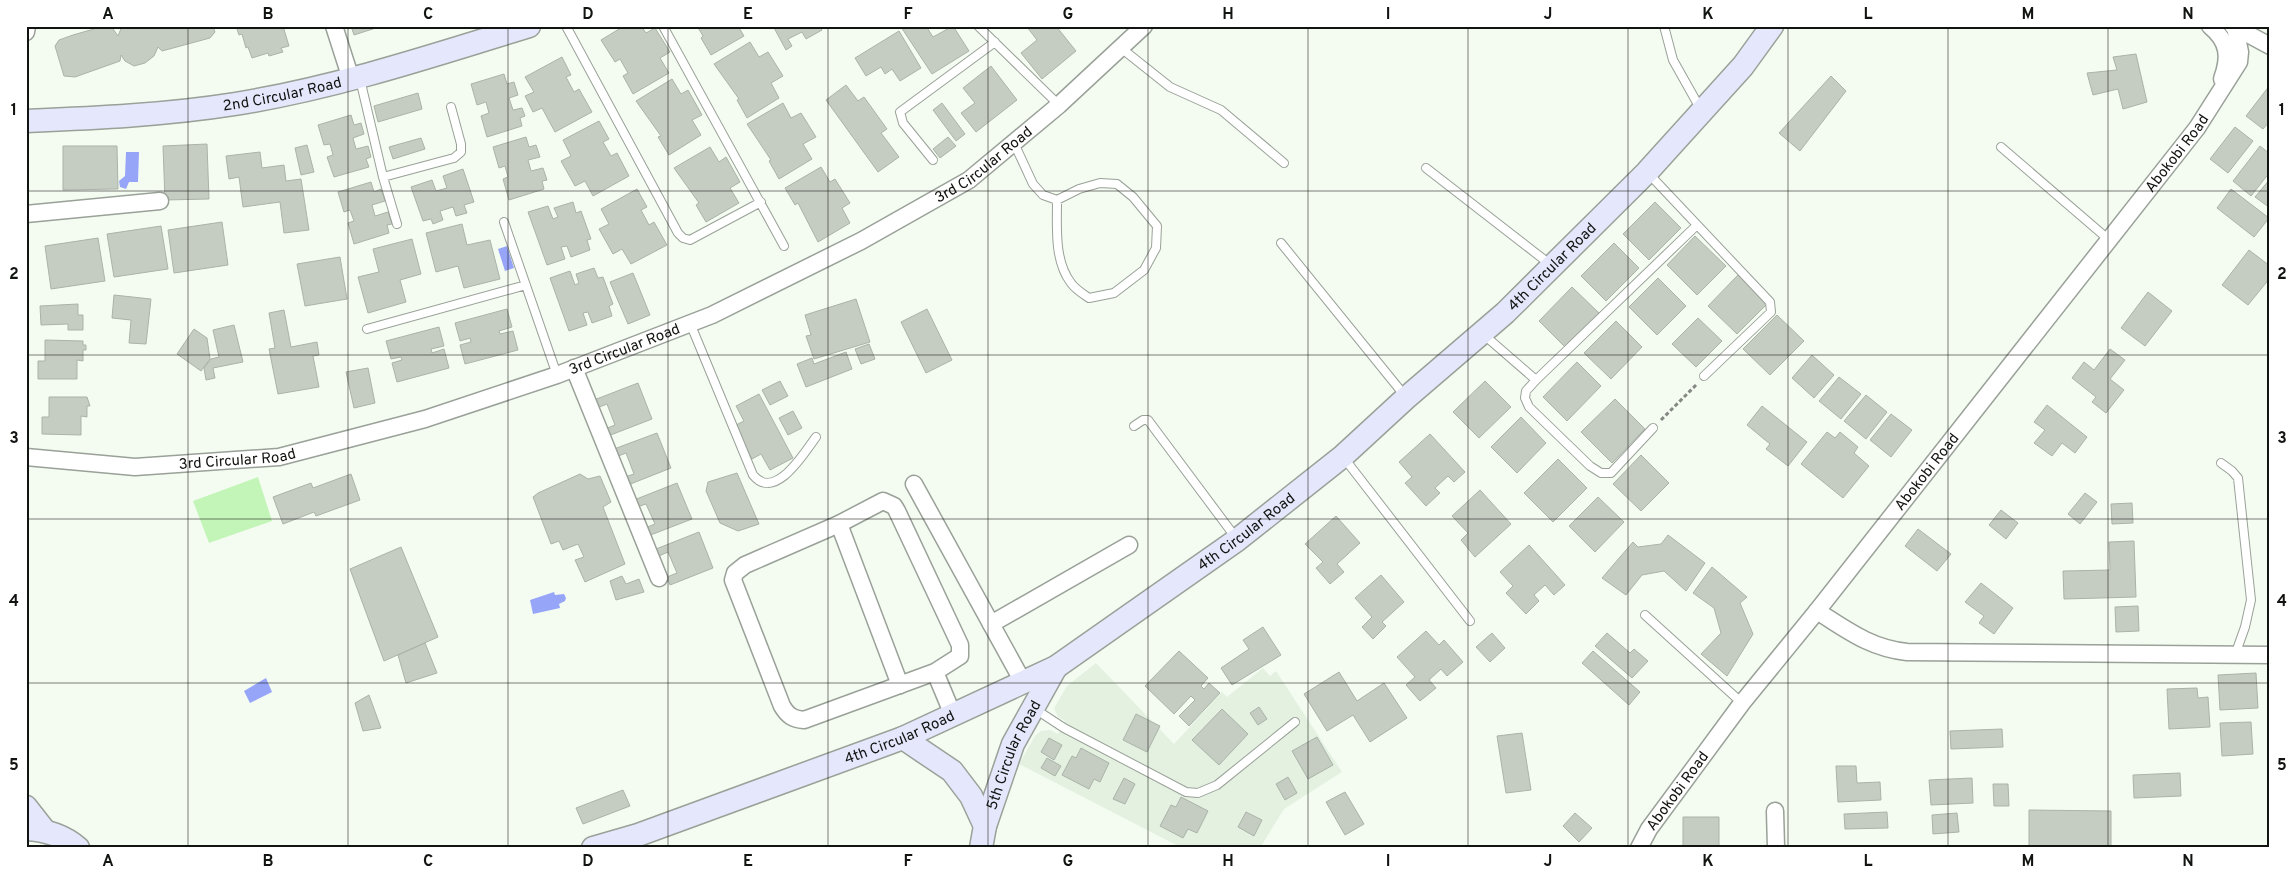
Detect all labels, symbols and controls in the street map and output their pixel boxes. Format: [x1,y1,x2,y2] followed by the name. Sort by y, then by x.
[102,5,114,25] text: A
[262,5,274,25] text: B
[423,5,433,25] text: C
[582,5,594,25] text: D
[743,5,753,25] text: E
[903,5,913,25] text: F
[1063,5,1073,25] text: G
[1222,5,1234,25] text: H
[1386,5,1390,25] text: I
[1544,5,1552,25] text: J
[1702,5,1714,25] text: K
[1863,5,1873,25] text: L
[2022,5,2034,25] text: M
[2182,5,2194,25] text: N
[222,74,344,117] street label: 2nd Circular Road
[11,101,17,121] text: 1
[2279,101,2285,121] text: 1
[2142,111,2214,197] street label: Abokobi Road
[932,123,1037,208] street label: 3rd Circular Road
[1504,219,1601,316] street label: 4th Circular Road
[9,265,19,285] text: 2
[2277,265,2287,285] text: 2
[567,320,683,380] street label: 3rd Circular Road
[9,429,19,449] text: 3
[2277,429,2287,449] text: 3
[1891,430,1964,515] street label: Abokobi Road
[178,445,298,475] street label: 3rd Circular Road
[1194,490,1299,576] street label: 4th Circular Road
[9,592,19,612] text: 4
[2277,592,2287,612] text: 4
[983,697,1046,813] street label: 5th Circular Road
[842,707,958,770] street label: 4th Circular Road
[1643,748,1714,835] street label: Abokobi Road
[9,756,19,776] text: 5
[2277,756,2287,776] text: 5
[102,852,114,872] text: A
[262,852,274,872] text: B
[423,852,433,872] text: C
[582,852,594,872] text: D
[743,852,753,872] text: E
[903,852,913,872] text: F
[1063,852,1073,872] text: G
[1222,852,1234,872] text: H
[1386,852,1390,872] text: I
[1544,852,1552,872] text: J
[1702,852,1714,872] text: K
[1863,852,1873,872] text: L
[2022,852,2034,872] text: M
[2182,852,2194,872] text: N

